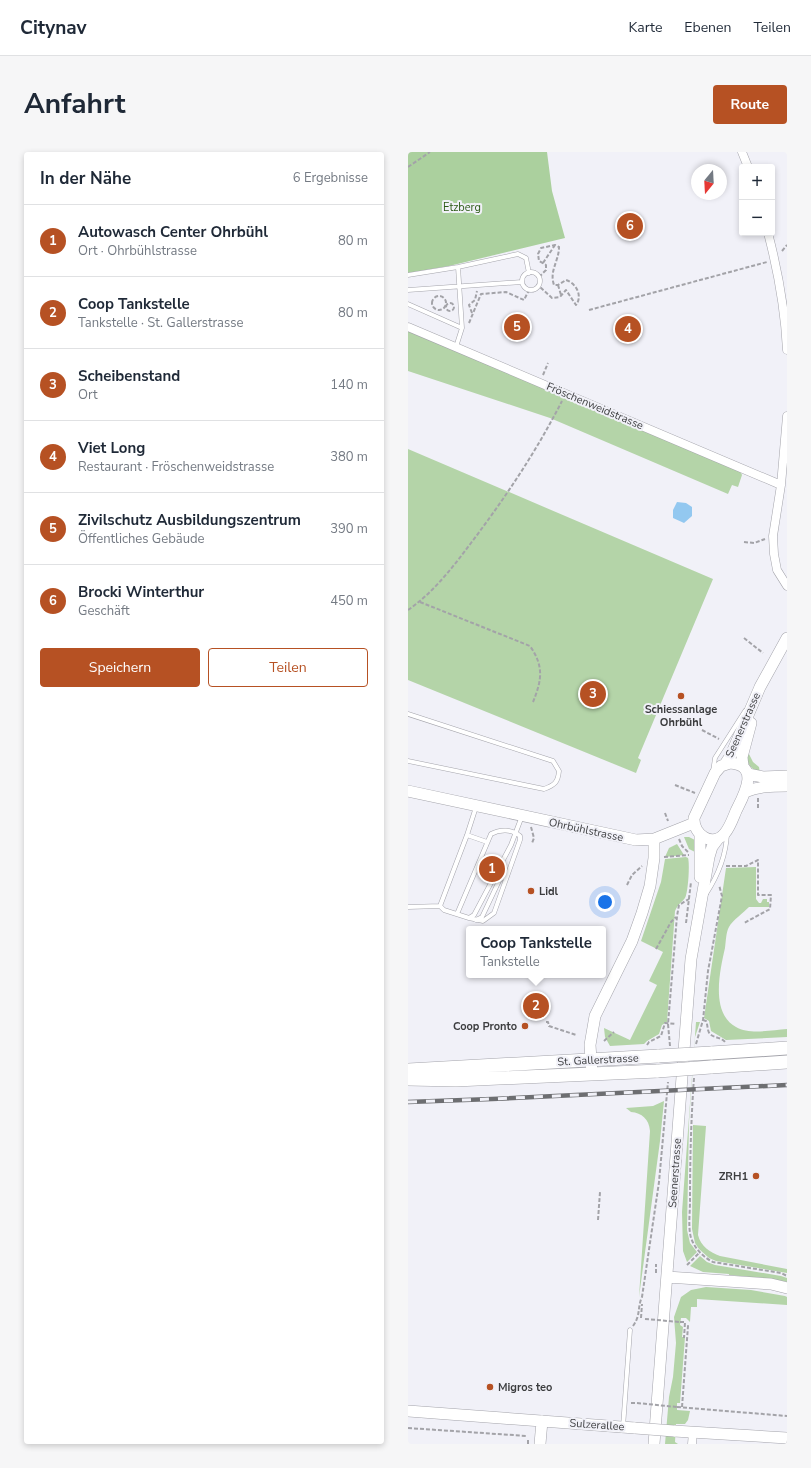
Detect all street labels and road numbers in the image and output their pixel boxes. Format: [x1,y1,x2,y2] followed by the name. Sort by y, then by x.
[544,379,646,433] street label: Fröschenweidstrasse
[722,690,764,760] street label: Seenerstrasse
[547,815,625,845] street label: Ohrbühlstrasse
[557,1050,639,1070] street label: St. Gallerstrasse
[665,1138,685,1208] street label: Seenerstrasse
[569,1416,625,1434] street label: Sulzerallee

